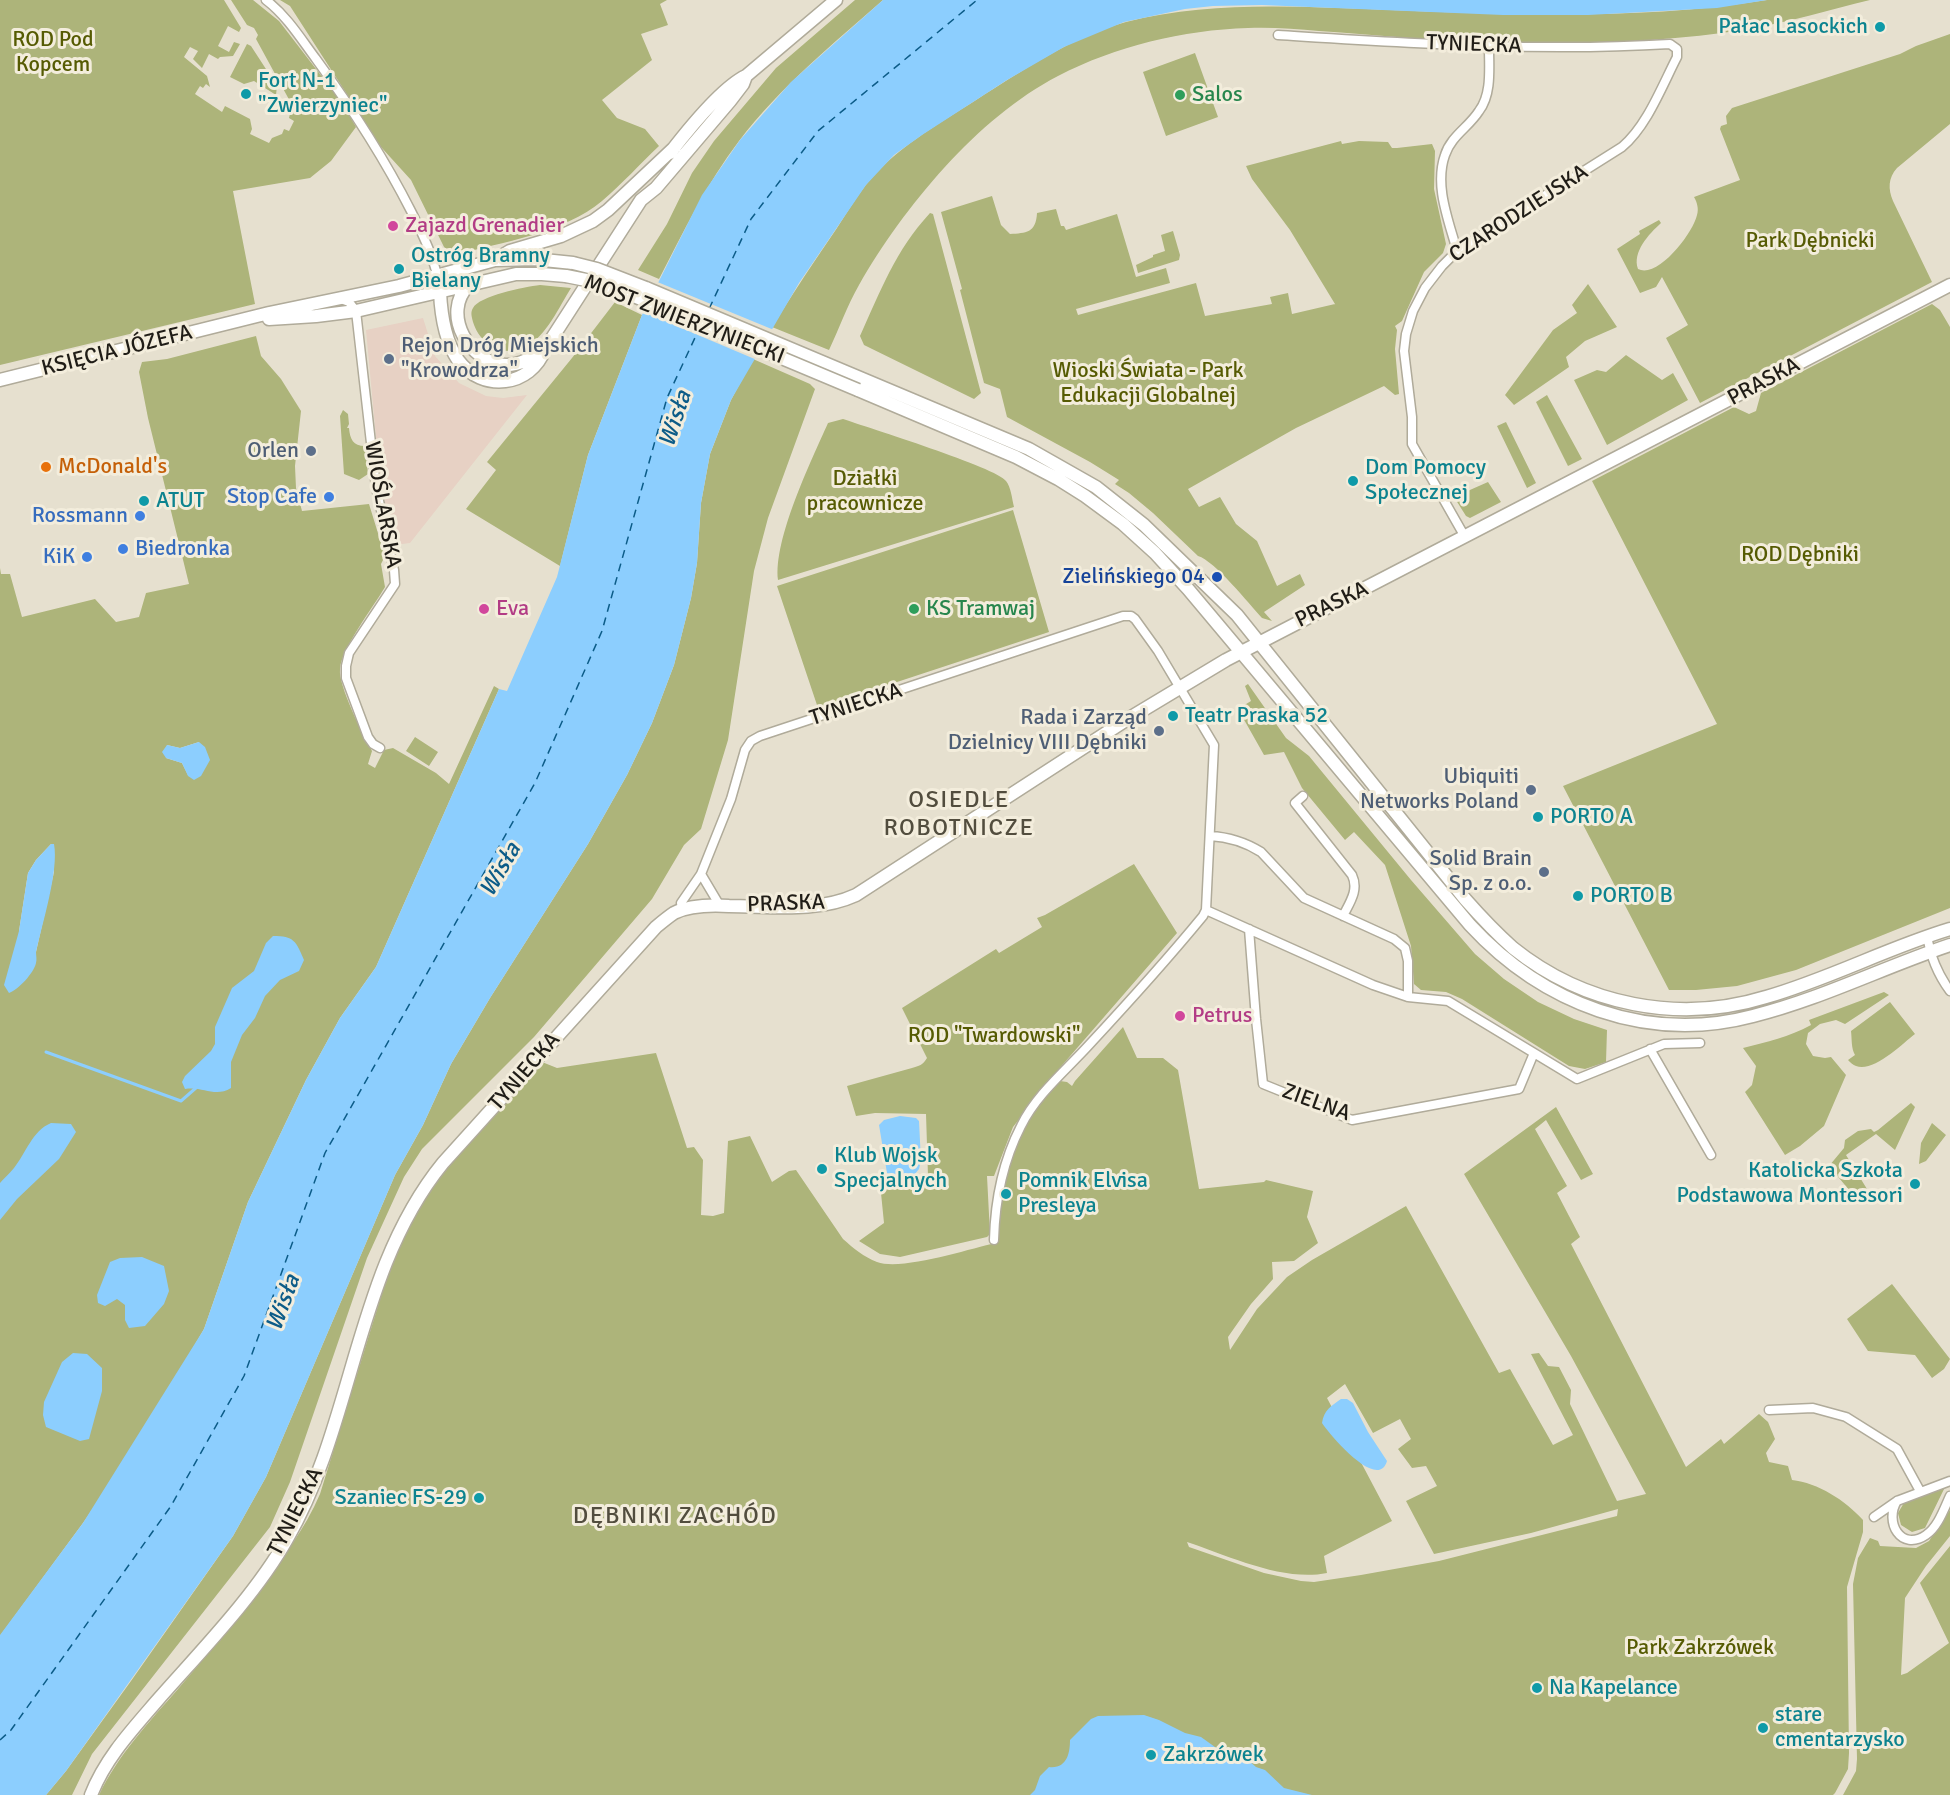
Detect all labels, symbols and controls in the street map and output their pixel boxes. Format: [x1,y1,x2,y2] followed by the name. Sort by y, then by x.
[1718,14,1868,40] place label: Pałac Lasockich
[1873,20,1887,34] marker: Pałac Lasockich
[12,27,94,78] park label: ROD Pod Kopcem
[1426,30,1522,60] street label: TYNIECKA
[258,68,387,119] place label: Fort N-1 "Zwierzyniec"
[1192,82,1243,108] place label: Salos
[239,87,253,101] marker: Fort N-1 "Zwierzyniec"
[1173,88,1187,102] marker: Salos
[1445,159,1593,269] street label: CZARODZIEJSKA
[405,213,564,239] place label: Zajazd Grenadier
[386,219,400,233] marker: Zajazd Grenadier
[1745,228,1875,254] park label: Park Dębnicki
[411,243,550,294] place label: Ostróg Bramny Bielany
[392,262,406,276] marker: Ostróg Bramny Bielany
[580,270,788,370] street label: MOST ZWIERZYNIECKI
[39,320,195,382] street label: KSIĘCIA JÓZEFA
[401,333,599,384] place label: Rejon Dróg Miejskich "Krowodrza"
[382,352,396,366] marker: Rejon Dróg Miejskich "Krowodrza"
[1723,352,1805,412] street label: PRASKA
[1053,358,1243,410] park label: Wioski Świata - Park Edukacji Globalnej
[653,387,699,451] water label: Wisła
[247,438,299,464] place label: Orlen
[358,439,406,571] street label: WIOŚLARSKA
[304,444,318,458] marker: Orlen
[58,454,167,480] place label: McDonald's
[1365,455,1486,506] place label: Dom Pomocy Społecznej
[39,460,53,474] marker: McDonald's
[807,466,923,518] park label: Działki pracownicze
[1346,474,1360,488] marker: Dom Pomocy Społecznej
[227,484,317,510] place label: Stop Cafe
[156,488,204,514] place label: ATUT
[322,490,336,504] marker: Stop Cafe
[137,494,151,508] marker: ATUT
[32,503,128,529] place label: Rossmann
[133,509,147,523] marker: Rossmann
[135,536,230,562] place label: Biedronka
[116,542,130,556] marker: Biedronka
[1741,542,1859,568] park label: ROD Dębniki
[43,544,75,570] place label: KiK
[80,550,94,564] marker: KiK
[1062,564,1205,590] place label: Zielińskiego 04
[1210,570,1224,584] marker: Zielińskiego 04
[1291,576,1373,634] street label: PRASKA
[496,596,529,622] place label: Eva
[926,596,1035,622] place label: KS Tramwaj
[477,602,491,616] marker: Eva
[907,602,921,616] marker: KS Tramwaj
[807,678,905,732] street label: TYNIECKA
[1185,703,1328,729] place label: Teatr Praska 52
[948,705,1147,756] place label: Rada i Zarząd Dzielnicy VIII Dębniki
[1166,709,1180,723] marker: Teatr Praska 52
[1152,724,1166,738] marker: Rada i Zarząd Dzielnicy VIII Dębniki
[1360,764,1519,816] place label: Ubiquiti Networks Poland
[1524,783,1538,797] marker: Ubiquiti Networks Poland
[883,787,1035,843] district label: OSIEDLE ROBOTNICZE
[1550,804,1633,830] place label: PORTO A
[1531,810,1545,824] marker: PORTO A
[474,838,528,902] water label: Wisła
[1429,846,1532,897] place label: Solid Brain Sp. z o.o.
[1537,865,1551,879] marker: Solid Brain Sp. z o.o.
[1590,883,1673,909] place label: PORTO B
[747,889,825,919] street label: PRASKA
[1571,889,1585,903] marker: PORTO B
[1192,1003,1252,1029] place label: Petrus
[1173,1009,1187,1023] marker: Petrus
[908,1023,1080,1049] park label: ROD "Twardowski"
[484,1027,566,1117] street label: TYNIECKA
[1278,1078,1354,1128] street label: ZIELNA
[834,1143,947,1194] place label: Klub Wojsk Specjalnych
[1676,1158,1903,1210] place label: Katolicka Szkoła Podstawowa Montessori
[815,1162,829,1176] marker: Klub Wojsk Specjalnych
[1018,1168,1148,1220] place label: Pomnik Elvisa Presleya
[1908,1177,1922,1191] marker: Katolicka Szkoła Podstawowa Montessori
[999,1187,1013,1201] marker: Pomnik Elvisa Presleya
[261,1271,307,1335] water label: Wisła
[263,1463,329,1561] street label: TYNIECKA
[335,1485,467,1511] place label: Szaniec FS-29
[472,1491,486,1505] marker: Szaniec FS-29
[573,1503,777,1531] district label: DĘBNIKI ZACHÓD
[1626,1635,1774,1661] park label: Park Zakrzówek
[1549,1675,1678,1701] place label: Na Kapelance
[1530,1681,1544,1695] marker: Na Kapelance
[1775,1702,1905,1754] place label: stare cmentarzysko
[1756,1721,1770,1735] marker: stare cmentarzysko
[1163,1742,1264,1768] place label: Zakrzówek
[1144,1748,1158,1762] marker: Zakrzówek

